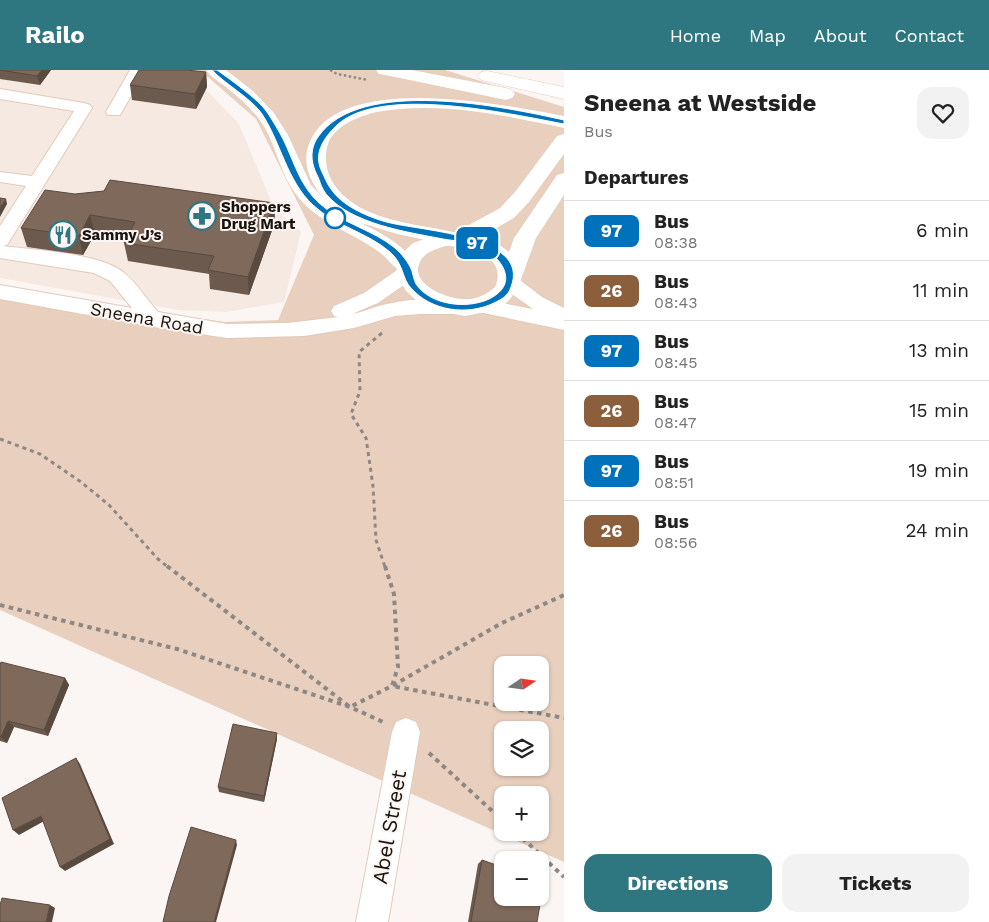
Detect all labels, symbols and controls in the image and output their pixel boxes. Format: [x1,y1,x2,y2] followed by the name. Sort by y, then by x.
[25,21,85,49] text: Railo
[670,25,721,46] text: Home
[749,25,786,46] text: Map
[814,25,866,46] text: About
[894,25,964,46] text: Contact
[917,87,969,139] button: heart
[584,89,816,117] text: Sneena at Westside
[584,122,613,141] text: Bus
[584,166,689,189] text: Departures
[221,198,296,233] place label: Shoppers Drug Mart
[187,201,217,231] pharmacy icon: Shoppers Drug Mart
[324,207,346,229] unlabelled marker
[654,210,689,233] text: Bus
[916,219,969,242] text: 6 min
[48,220,78,250] restaurant icon: Sammy J’s
[601,220,622,241] text: 97
[82,226,161,244] place label: Sammy J’s
[454,227,500,259] line badge: 97
[466,232,488,253] text: 97
[654,233,698,252] text: 08:38
[654,270,689,293] text: Bus
[913,279,969,302] text: 11 min
[601,280,622,301] text: 26
[654,293,698,312] text: 08:43
[89,298,205,338] street label: Sneena Road
[654,330,689,353] text: Bus
[909,339,969,362] text: 13 min
[601,340,622,361] text: 97
[654,353,698,372] text: 08:45
[654,390,689,413] text: Bus
[909,399,969,422] text: 15 min
[601,400,622,421] text: 26
[654,413,697,432] text: 08:47
[654,450,689,473] text: Bus
[908,459,969,482] text: 19 min
[601,460,622,481] text: 97
[654,473,694,492] text: 08:51
[654,510,689,533] text: Bus
[905,519,969,542] text: 24 min
[601,520,622,541] text: 26
[654,533,698,552] text: 08:56
[494,656,549,711] north arrow
[494,656,549,906] map controls
[494,721,549,776] button: layers
[367,768,411,886] street label: Abel Street
[494,786,549,841] button: +
[494,851,549,906] button: −
[584,854,772,912] button: Directions
[782,854,969,912] button: Tickets

